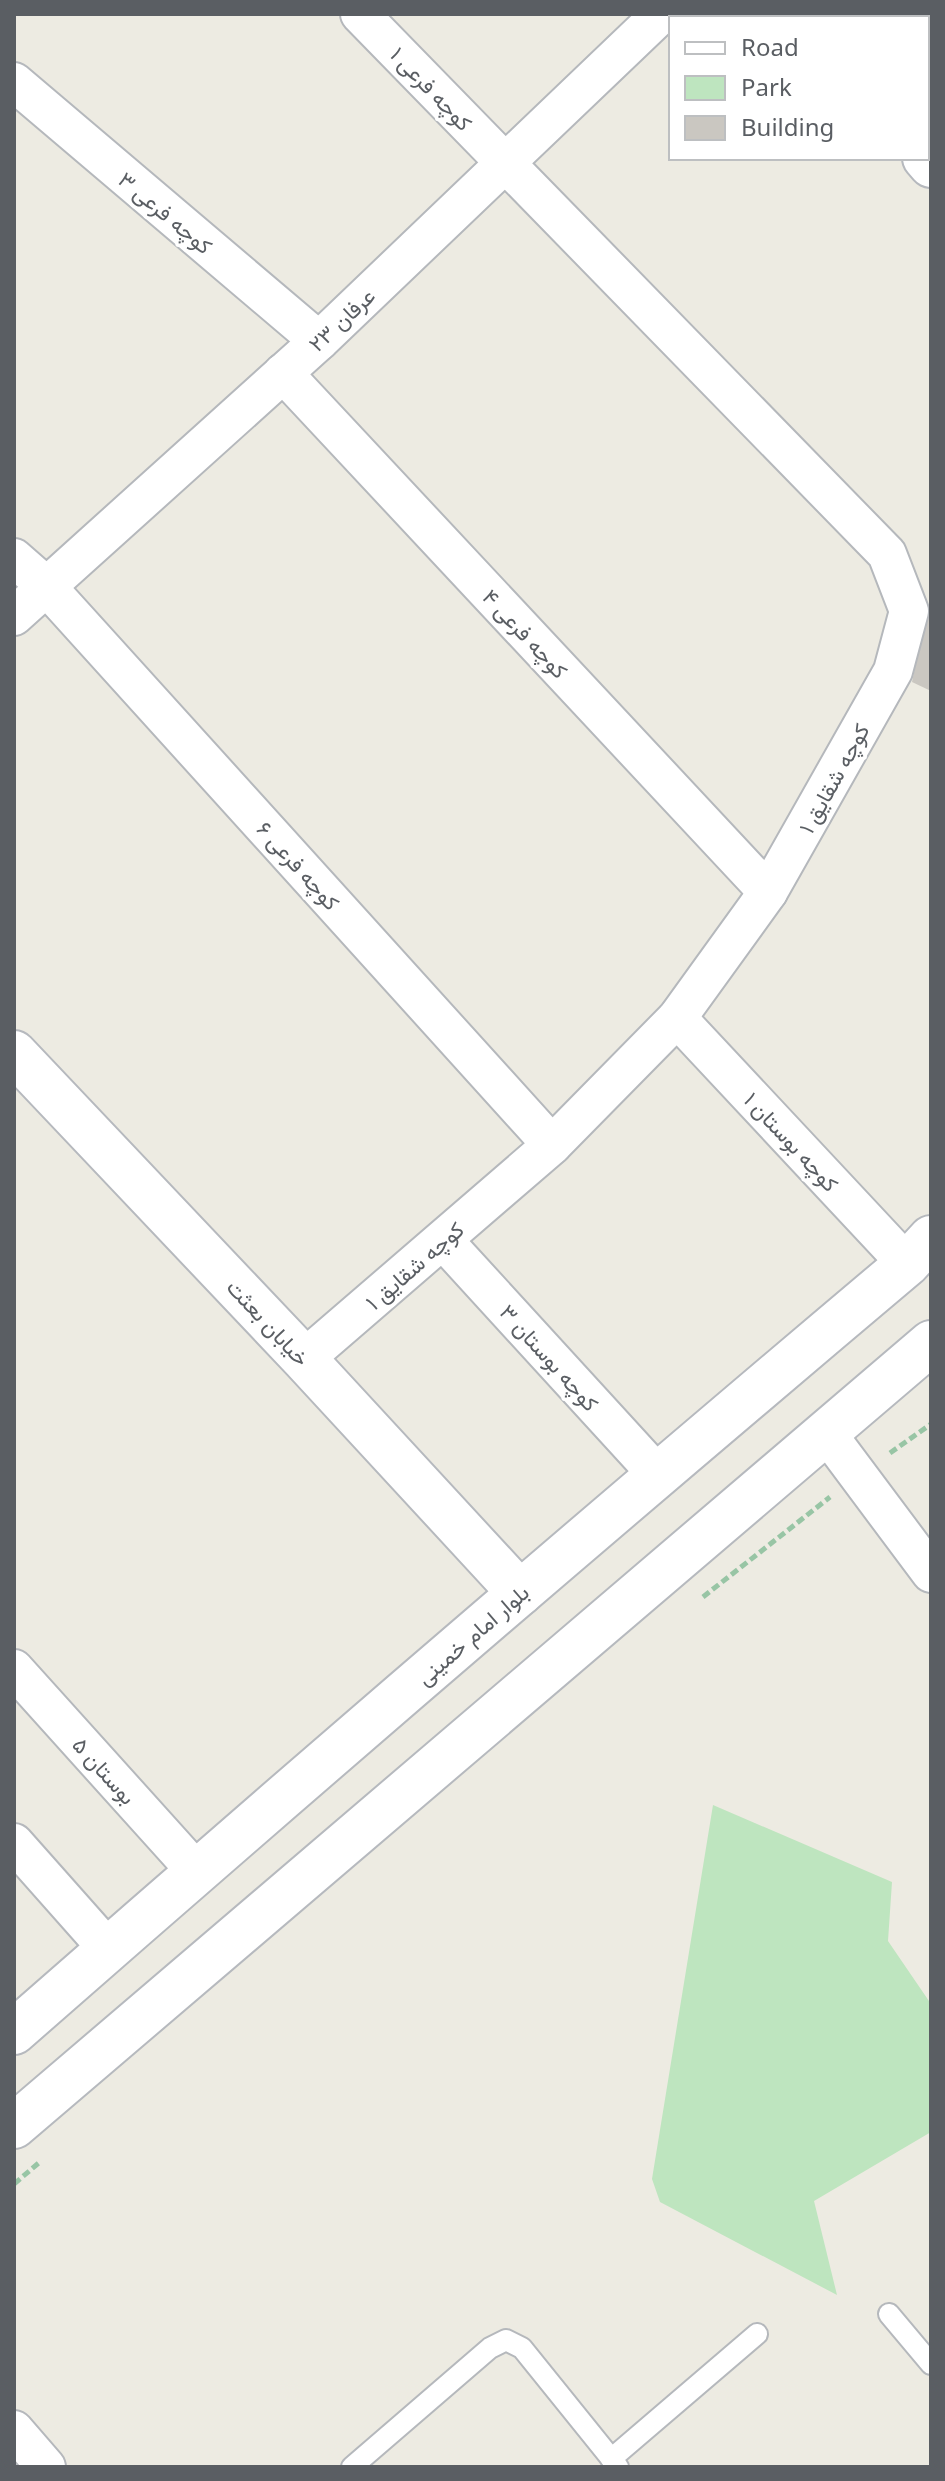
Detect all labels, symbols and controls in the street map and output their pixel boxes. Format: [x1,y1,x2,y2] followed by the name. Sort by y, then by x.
[669,16,929,160] legend
[741,30,799,63] text: Road
[384,39,480,137] street label: کوچه فرعی ۱
[741,70,792,103] text: Park
[741,110,834,143] text: Building
[112,164,220,261] street label: کوچه فرعی ۳
[301,280,381,358] street label: عرفان ۲۳
[476,582,575,685] street label: کوچه فرعی ۴
[790,717,877,839] street label: کوچه شقایق ۱
[250,814,347,917] street label: کوچه فرعی ۶
[737,1085,846,1198] street label: کوچه بوستان ۱
[358,1214,470,1317] street label: کوچه شقایق ۱
[221,1272,317,1372] street label: خیابان بعثت
[493,1297,606,1418] street label: کوچه بوستان ۳
[409,1577,535,1692] street label: بلوار امام خمینی
[67,1730,143,1810] street label: بوستان ۵

